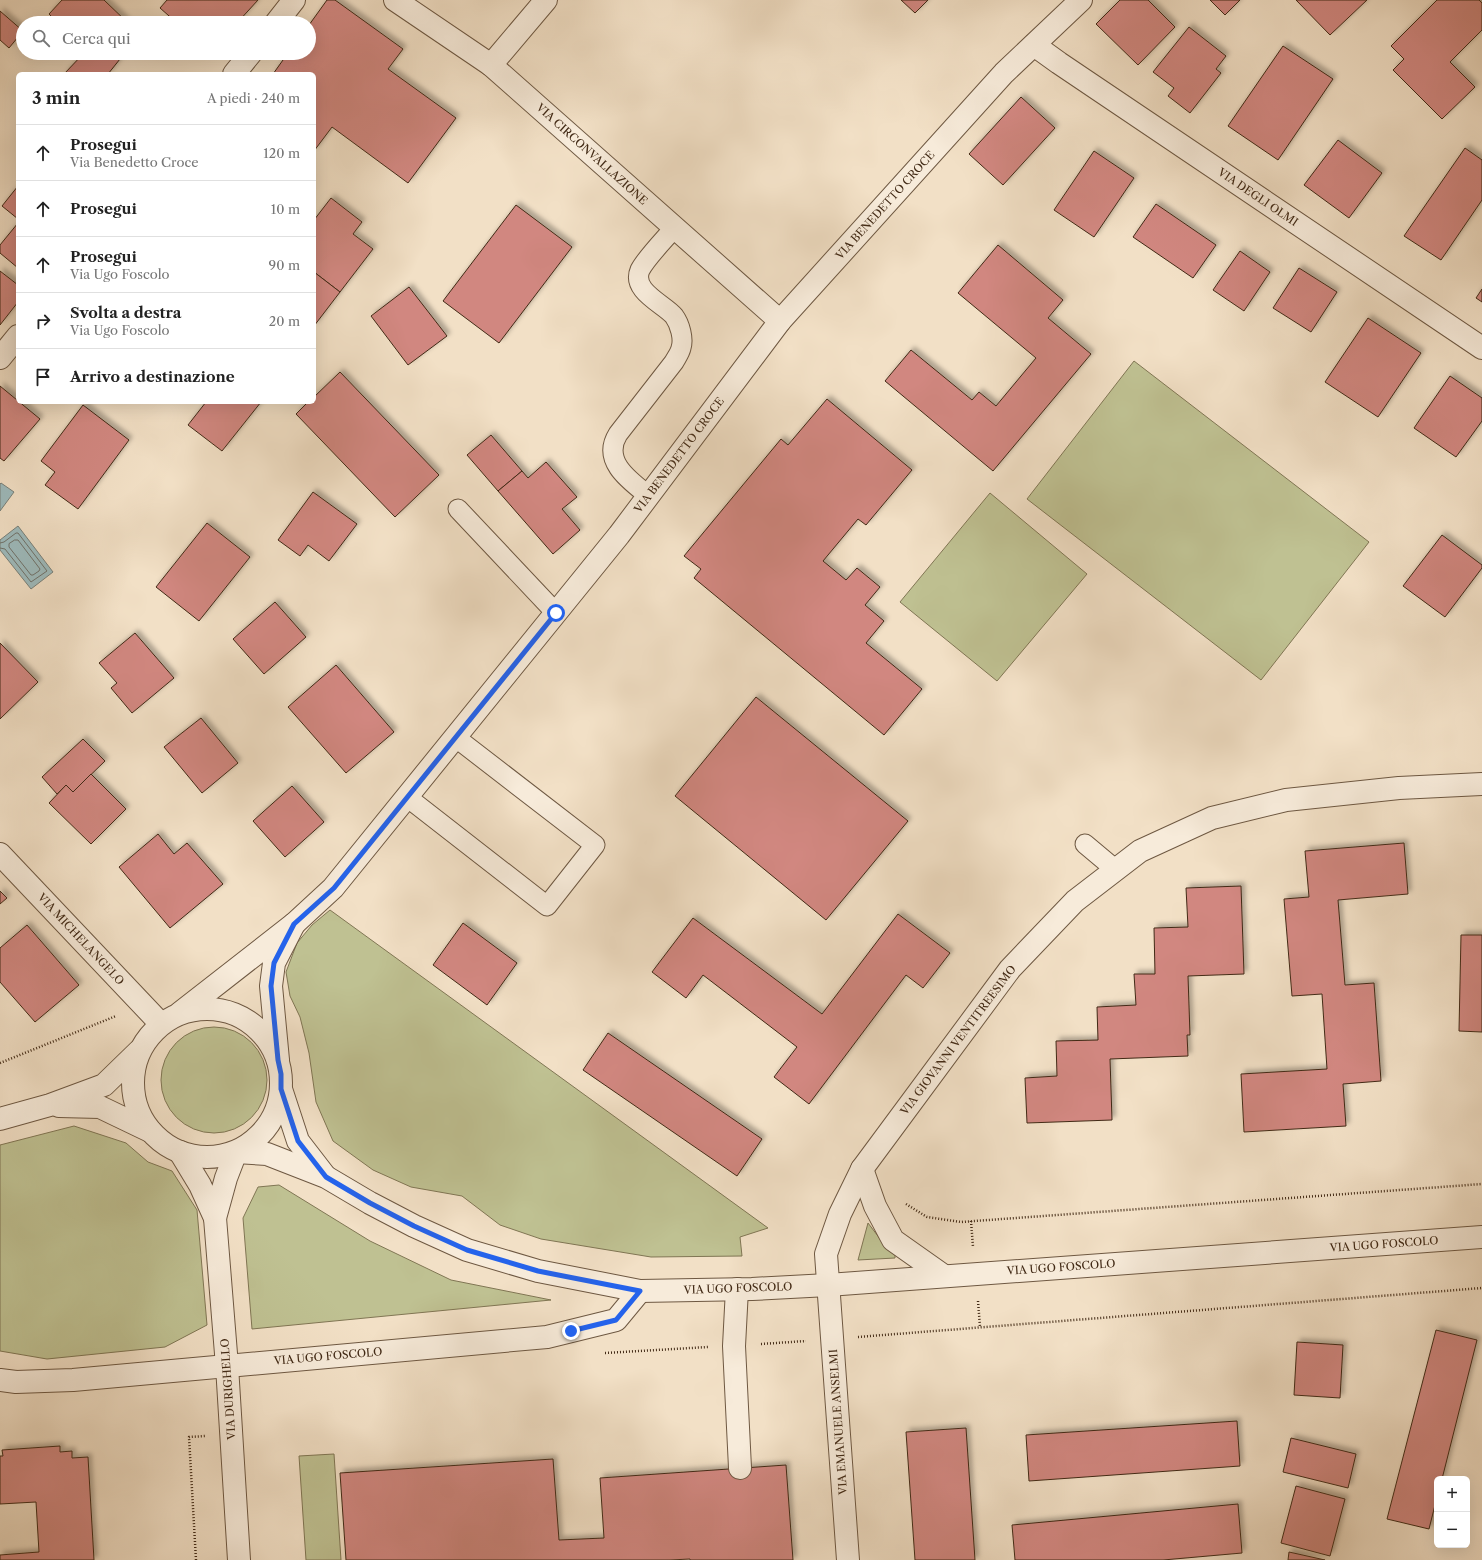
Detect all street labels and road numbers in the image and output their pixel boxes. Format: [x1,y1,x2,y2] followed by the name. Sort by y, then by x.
[533,100,651,208] street label: VIA CIRCONVALLAZIONE
[832,148,938,263] street label: VIA BENEDETTO CROCE
[1214,164,1301,229] street label: VIA DEGLI OLMI
[630,394,727,516] street label: VIA BENEDETTO CROCE
[34,889,127,988] street label: VIA MICHELANGELO
[897,962,1019,1118] street label: VIA GIOVANNI VENTITREESIMO
[1328,1233,1439,1255] street label: VIA UGO FOSCOLO
[1005,1256,1116,1278] street label: VIA UGO FOSCOLO
[682,1279,793,1297] street label: VIA UGO FOSCOLO
[217,1338,239,1441] street label: VIA DURIGHELLO
[272,1344,383,1368] street label: VIA UGO FOSCOLO
[826,1349,850,1496] street label: VIA EMANUELE ANSELMI

